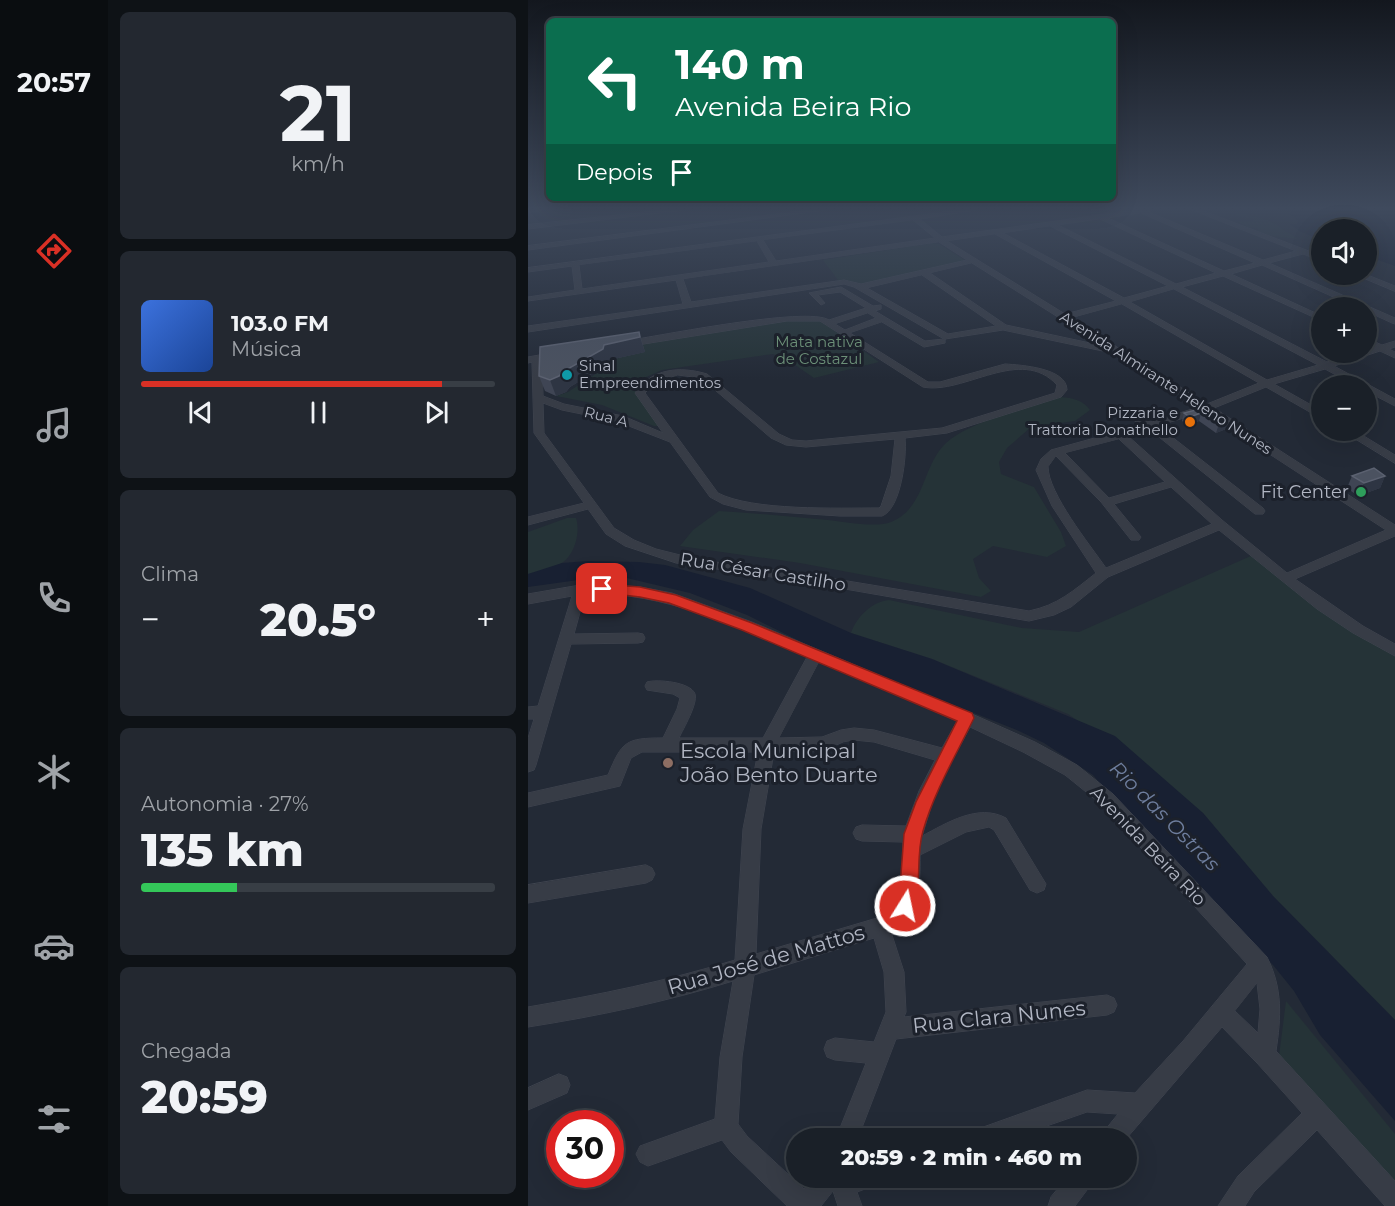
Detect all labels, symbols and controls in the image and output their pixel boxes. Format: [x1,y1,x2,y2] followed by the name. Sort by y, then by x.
[675,38,805,90] text: 140 m
[576,42,654,120] icon: left
[280,65,356,161] text: 21
[17,66,91,99] text: 20:57
[675,90,911,123] text: Avenida Beira Rio
[291,152,345,176] text: km/h
[665,156,698,189] icon: arrive
[576,159,653,186] text: Depois
[1311,219,1377,441] map controls
[1311,219,1377,285] button: sound
[33,230,75,272] icon: directions
[1311,297,1377,363] button: +
[1057,307,1276,458] street label: Avenida Almirante Heleno Nunes
[231,310,329,337] text: 103.0 FM
[775,332,863,368] park label: Mata nativa de Costazul
[231,337,302,361] text: Música
[579,356,721,392] place label: Sinal Empreendimentos
[560,368,574,382] marker: Sinal Empreendimentos
[1311,375,1377,441] button: −
[184,396,217,429] icon: previous
[302,396,335,429] icon: pause
[420,396,453,429] icon: next
[582,402,630,431] street label: Rua A
[1028,403,1178,439] place label: Pizzaria e Trattoria Donathello
[33,404,75,446] icon: music
[1183,415,1197,429] marker: Pizzaria e Trattoria Donathello
[1260,481,1349,503] place label: Fit Center
[1354,485,1368,499] marker: Fit Center
[679,548,847,596] street label: Rua César Castilho
[141,562,199,586] text: Clima
[576,563,627,614] pin
[585,572,618,605] icon: arrive
[33,577,75,619] icon: phone
[260,592,376,647] text: 20.5°
[141,599,160,639] text: −
[476,599,495,639] text: +
[679,738,878,787] place label: Escola Municipal João Bento Duarte
[33,751,75,793] icon: climate
[661,756,675,770] marker: Escola Municipal João Bento Duarte
[1105,756,1225,876] water label: Rio das Ostras
[1085,782,1211,910] street label: Avenida Beira Rio
[141,792,309,816] text: Autonomia · 27%
[141,822,304,877] text: 135 km
[873,874,937,938] position arrow
[664,919,867,1000] street label: Rua José de Mattos
[33,925,75,967] icon: car
[911,995,1087,1038] street label: Rua Clara Nunes
[141,1039,232,1063] text: Chegada
[141,1069,268,1124] text: 20:59
[33,1098,75,1140] icon: filters
[546,1110,624,1188] speed limit sign: 30
[841,1144,1082,1171] text: 20:59 · 2 min · 460 m

